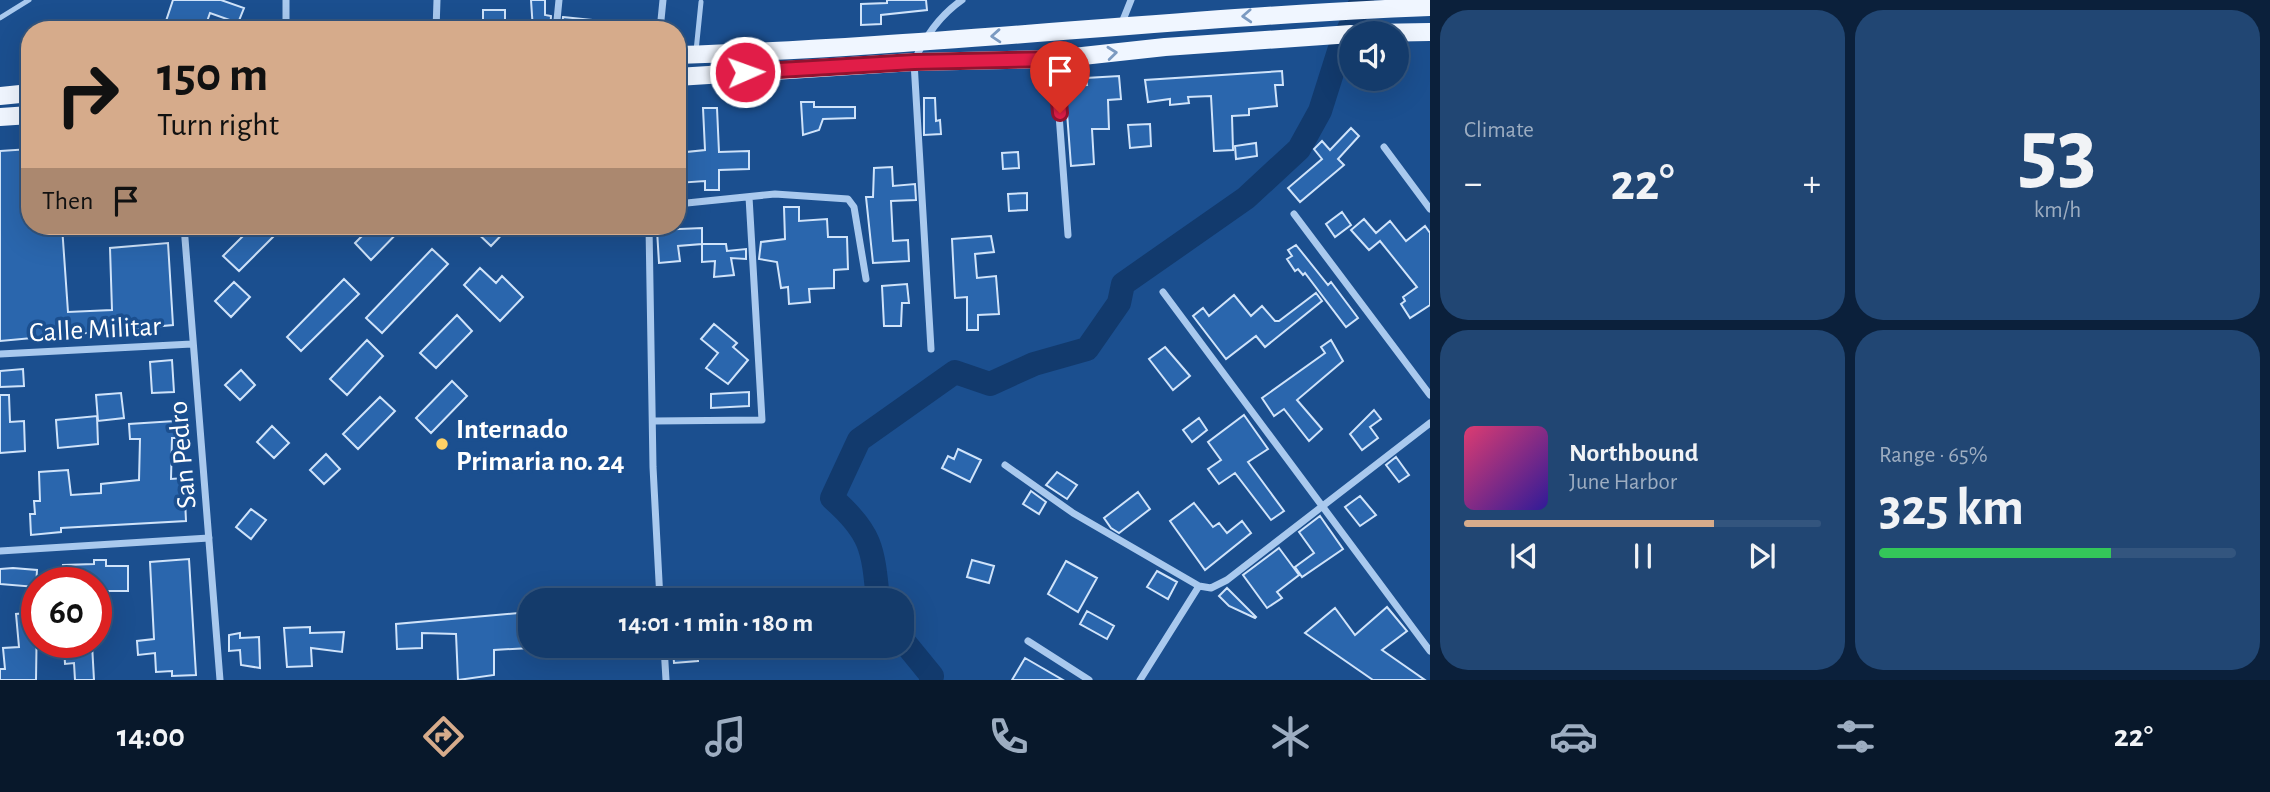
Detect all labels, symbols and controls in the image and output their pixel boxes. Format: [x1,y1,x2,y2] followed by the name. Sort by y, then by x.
[1241,9,1252,24] one-way arrow
[1339,21,1409,91] map controls
[1339,21,1409,91] button: sound
[990,28,1001,43] one-way arrow
[708,35,782,109] position arrow
[1030,41,1090,113] pin
[1106,46,1118,61] one-way arrow
[42,49,133,140] icon: right
[157,51,268,100] text: 150 m
[1041,52,1079,90] icon: arrive
[2018,106,2097,197] text: 53
[157,109,279,141] text: Turn right
[1464,119,1534,142] text: Climate
[1610,157,1675,209] text: 22°
[1464,165,1482,203] text: −
[1803,165,1821,203] text: +
[107,182,145,220] icon: arrive
[42,188,93,214] text: Then
[2034,199,2081,222] text: km/h
[28,313,162,347] street label: Calle Militar
[164,400,202,510] street label: San Pedro
[456,416,625,476] place label: Internado Primaria no. 24
[434,436,450,452] marker: Internado Primaria no. 24
[1569,440,1698,466] text: Northbound
[1879,444,1988,467] text: Range · 65%
[1569,471,1677,494] text: June Harbor
[1879,482,2024,534] text: 325 km
[1505,537,1543,575] icon: previous
[1624,537,1662,575] icon: pause
[1743,537,1781,575] icon: next
[21,567,112,658] speed limit sign: 60
[619,610,813,636] text: 14:01 · 1 min · 180 m
[419,712,468,761] icon: directions
[701,712,750,761] icon: music
[984,712,1033,761] icon: phone
[1266,712,1315,761] icon: climate
[1549,712,1598,761] icon: car
[1831,712,1880,761] icon: filters
[117,720,185,752] text: 14:00
[2114,720,2153,752] text: 22°

